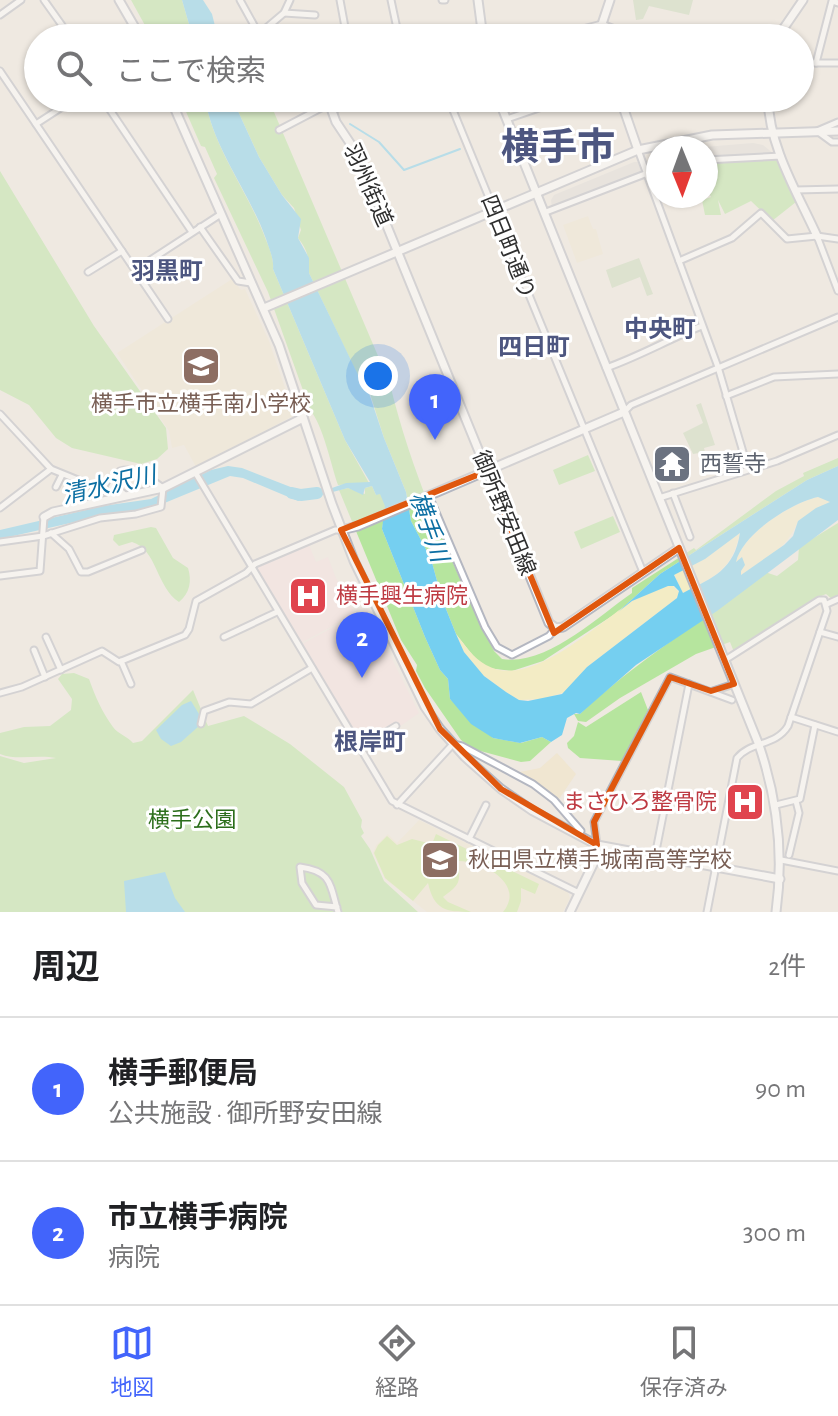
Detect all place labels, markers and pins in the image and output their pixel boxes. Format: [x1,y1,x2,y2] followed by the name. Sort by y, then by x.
[180,345,222,387] school or university icon: 横手市立横手南小学校
[409,374,461,440] pin: 1
[91,392,311,415] place label: 横手市立横手南小学校
[651,443,693,485] temple icon: 西誓寺
[700,452,766,475] place label: 西誓寺
[287,575,329,617] hospital icon: 横手興生病院
[336,584,468,607] place label: 横手興生病院
[336,612,388,678] pin: 2
[724,781,766,823] hospital icon: まさひろ整骨院
[563,790,717,813] place label: まさひろ整骨院
[419,839,461,881] school or university icon: 秋田県立横手城南高等学校
[468,848,732,871] place label: 秋田県立横手城南高等学校

